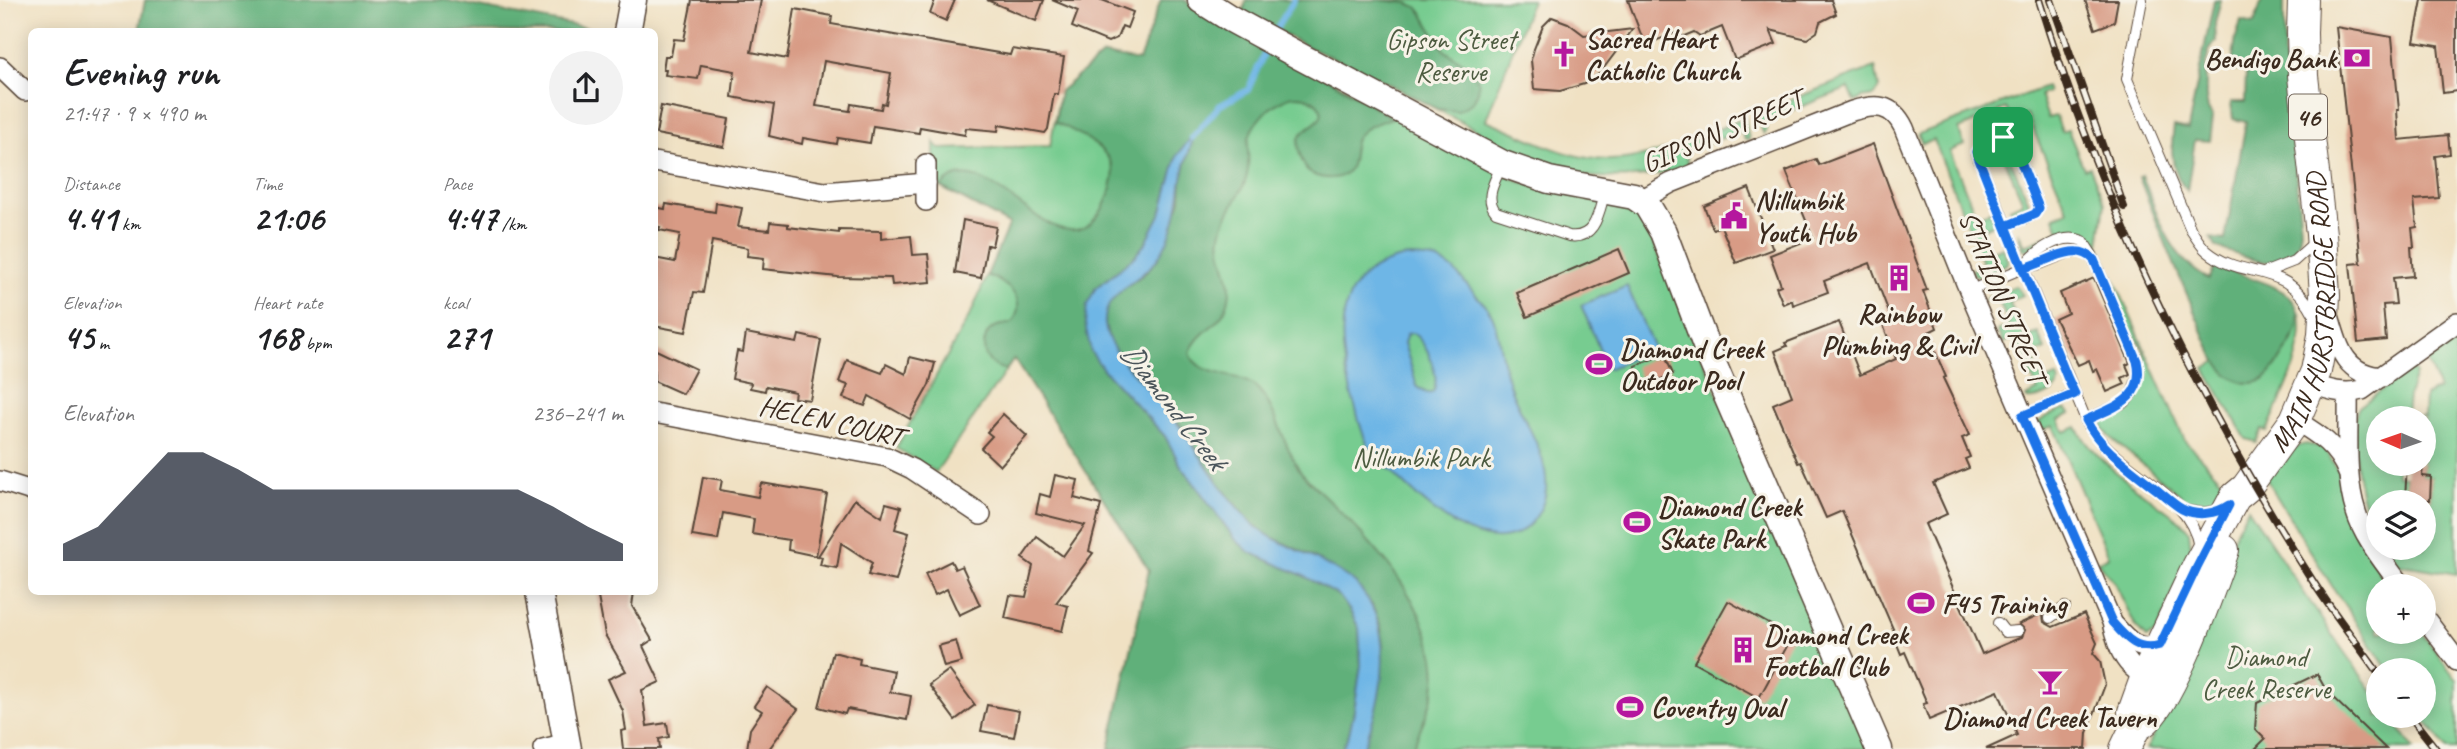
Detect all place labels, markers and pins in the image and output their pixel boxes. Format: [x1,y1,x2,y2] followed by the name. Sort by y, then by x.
[1585,21,1742,88] place label: Sacred Heart Catholic Church
[1549,39,1579,69] church icon: Sacred Heart Catholic Church
[2205,41,2339,76] place label: Bendigo Bank
[2342,43,2372,73] bank icon: Bendigo Bank
[1973,107,2033,167] pin
[1755,183,1858,250] place label: Nillumbik Youth Hub
[1719,201,1749,231] public building icon: Nillumbik Youth Hub
[1884,263,1914,293] building icon: Rainbow Plumbing & Civil
[1821,296,1982,363] place label: Rainbow Plumbing & Civil
[1620,331,1766,398] place label: Diamond Creek Outdoor Pool
[1584,349,1614,379] sports icon: Diamond Creek Outdoor Pool
[1658,489,1804,556] place label: Diamond Creek Skate Park
[1622,507,1652,537] sports icon: Diamond Creek Skate Park
[1942,586,2068,621] place label: F45 Training
[1906,588,1936,618] sports icon: F45 Training
[1764,617,1910,684] place label: Diamond Creek Football Club
[1728,635,1758,665] building icon: Diamond Creek Football Club
[2035,667,2065,697] bar icon: Diamond Creek Tavern
[1651,690,1789,726] place label: Coventry Oval
[1615,692,1645,722] sports icon: Coventry Oval
[1943,700,2158,735] place label: Diamond Creek Tavern

